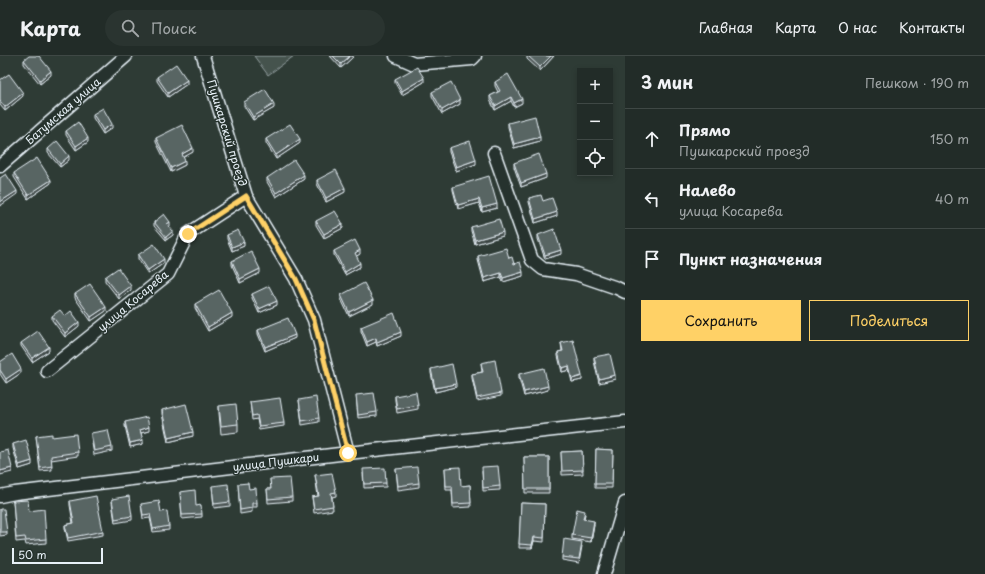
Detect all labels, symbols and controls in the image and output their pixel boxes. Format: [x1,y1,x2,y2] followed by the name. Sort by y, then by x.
[105,10,385,46] search box
[20,14,81,42] text: Карта
[151,16,196,39] text: Поиск
[119,17,141,39] icon: search
[699,17,753,38] text: Главная
[775,17,816,38] text: Карта
[838,17,877,38] text: О нас
[899,17,965,38] text: Контакты
[577,68,613,176] map controls
[577,68,613,104] button: +
[641,69,693,95] text: 3 мин
[21,73,104,148] street label: Батумская улица
[865,73,969,92] text: Пешком · 190 m
[203,77,252,188] street label: Пушкарский проезд
[577,104,613,140] button: −
[679,118,730,141] text: Прямо
[641,128,663,150] icon: ahead
[930,129,969,148] text: 150 m
[577,140,613,176] button: locate
[679,141,810,160] text: Пушкарский проезд
[679,178,736,201] text: Налево
[641,188,663,210] icon: left
[935,189,969,208] text: 40 m
[679,201,783,220] text: улица Косарева
[179,225,197,243] route end
[679,247,822,270] text: Пункт назначения
[641,248,663,270] icon: arrive
[94,266,172,335] street label: улица Косарева
[641,300,801,341] button: Сохранить
[809,300,969,341] button: Поделиться
[339,444,357,462] route start
[232,448,320,475] street label: улица Пушкари
[12,546,103,565] scale bar
[18,546,47,563] text: 50 m

